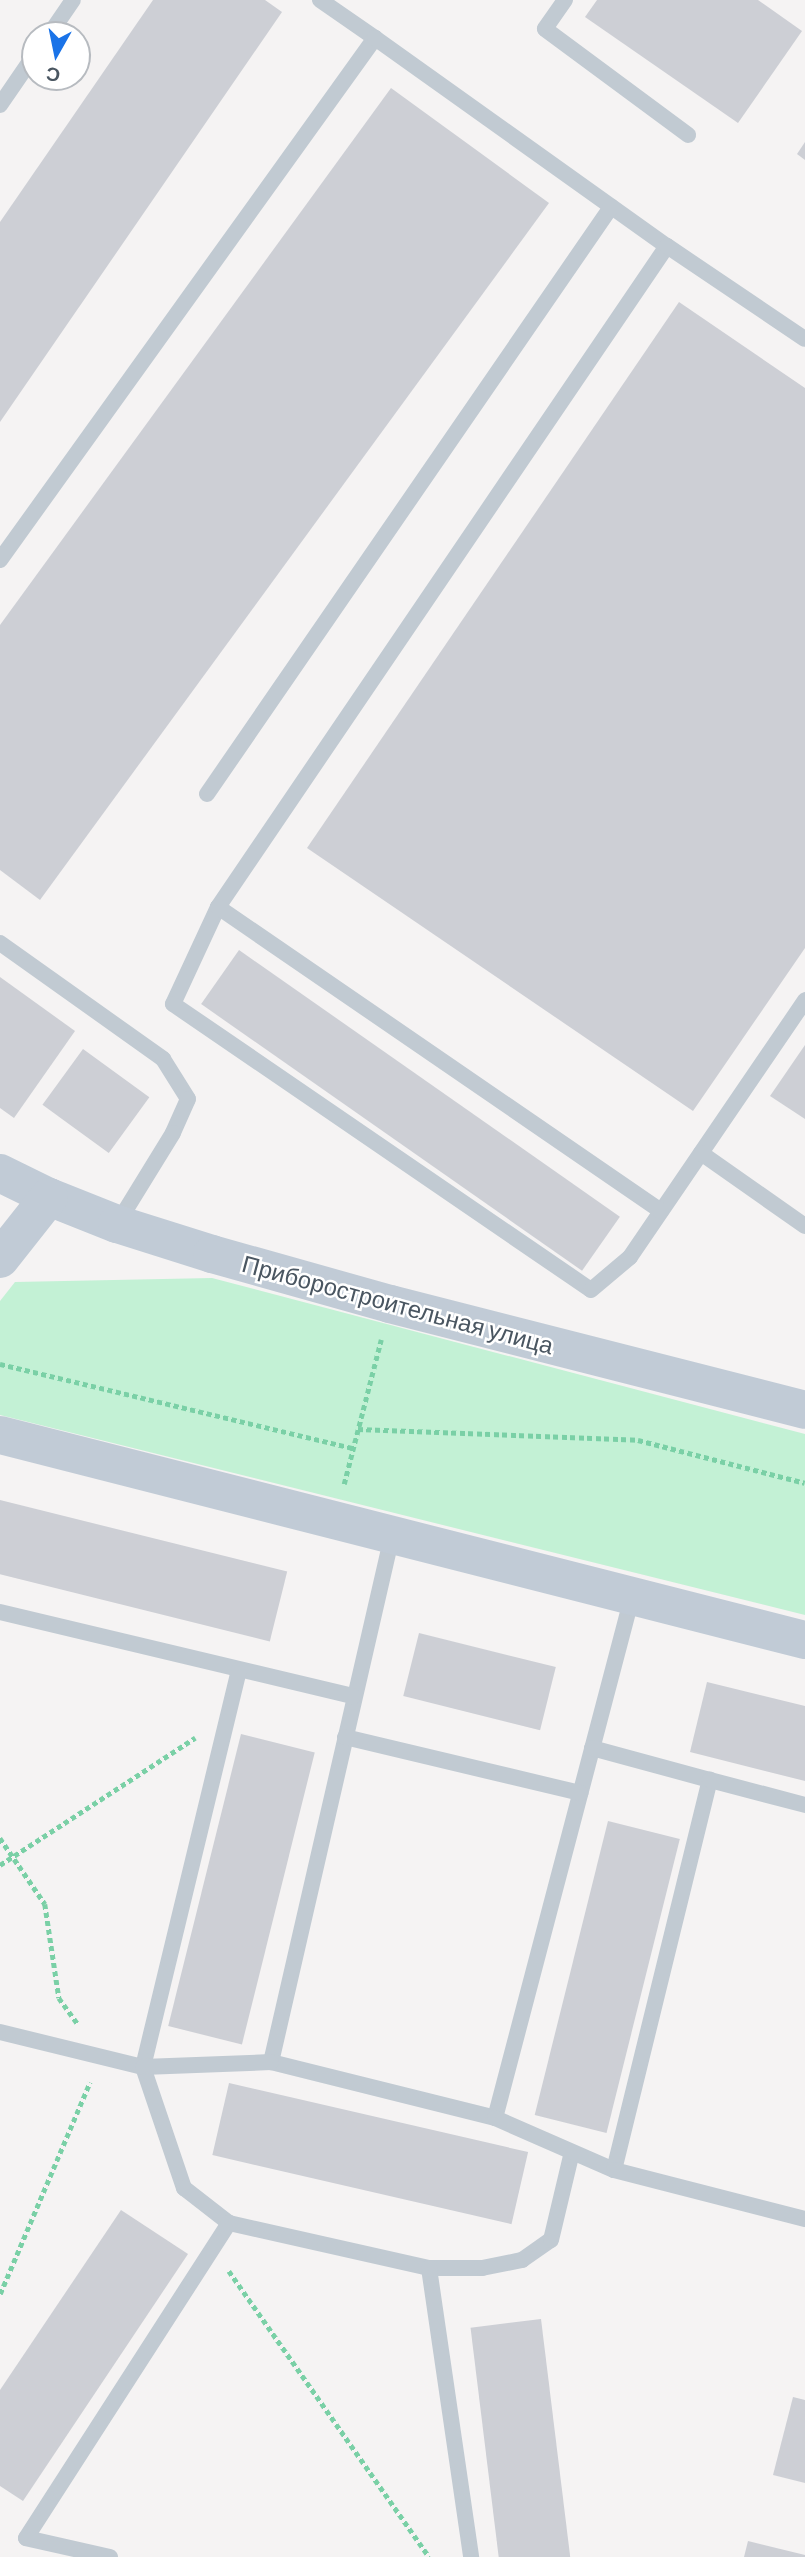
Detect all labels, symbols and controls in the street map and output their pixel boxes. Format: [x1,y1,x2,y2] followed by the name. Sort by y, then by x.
[21,21,91,91] north arrow
[44,63,62,88] text: С
[239,1249,557,1359] street label: Приборостроительная улица

